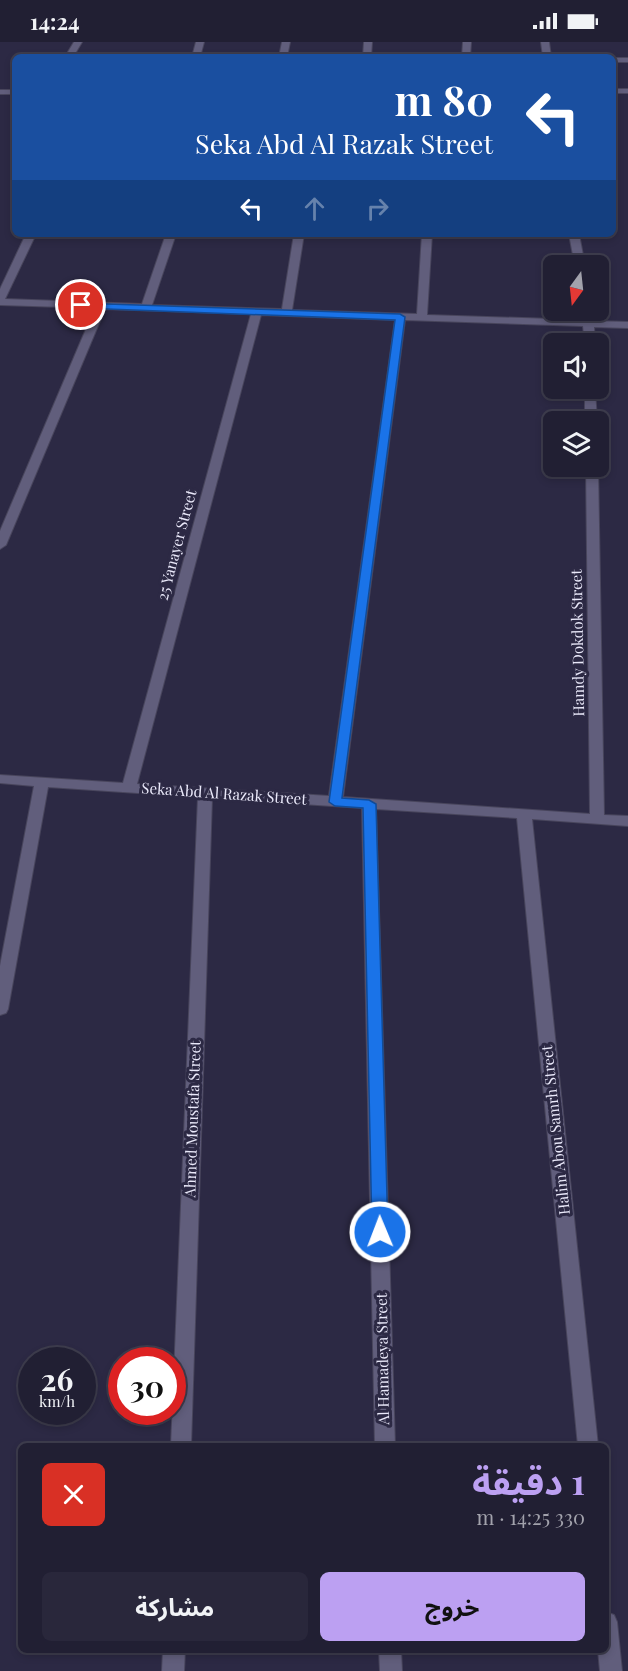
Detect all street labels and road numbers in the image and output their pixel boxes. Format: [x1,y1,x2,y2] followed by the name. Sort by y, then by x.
[152,487,201,602] street label: 25 Yanayer Street
[566,569,588,717] street label: Hamdy Dokdok Street
[141,777,308,809] street label: Seka Abd Al Razak Street
[179,1039,205,1199] street label: Ahmed Moustafa Street
[536,1044,574,1216] street label: Halim Abou Samrh Street
[371,1292,393,1426] street label: Al Hamadeya Street

